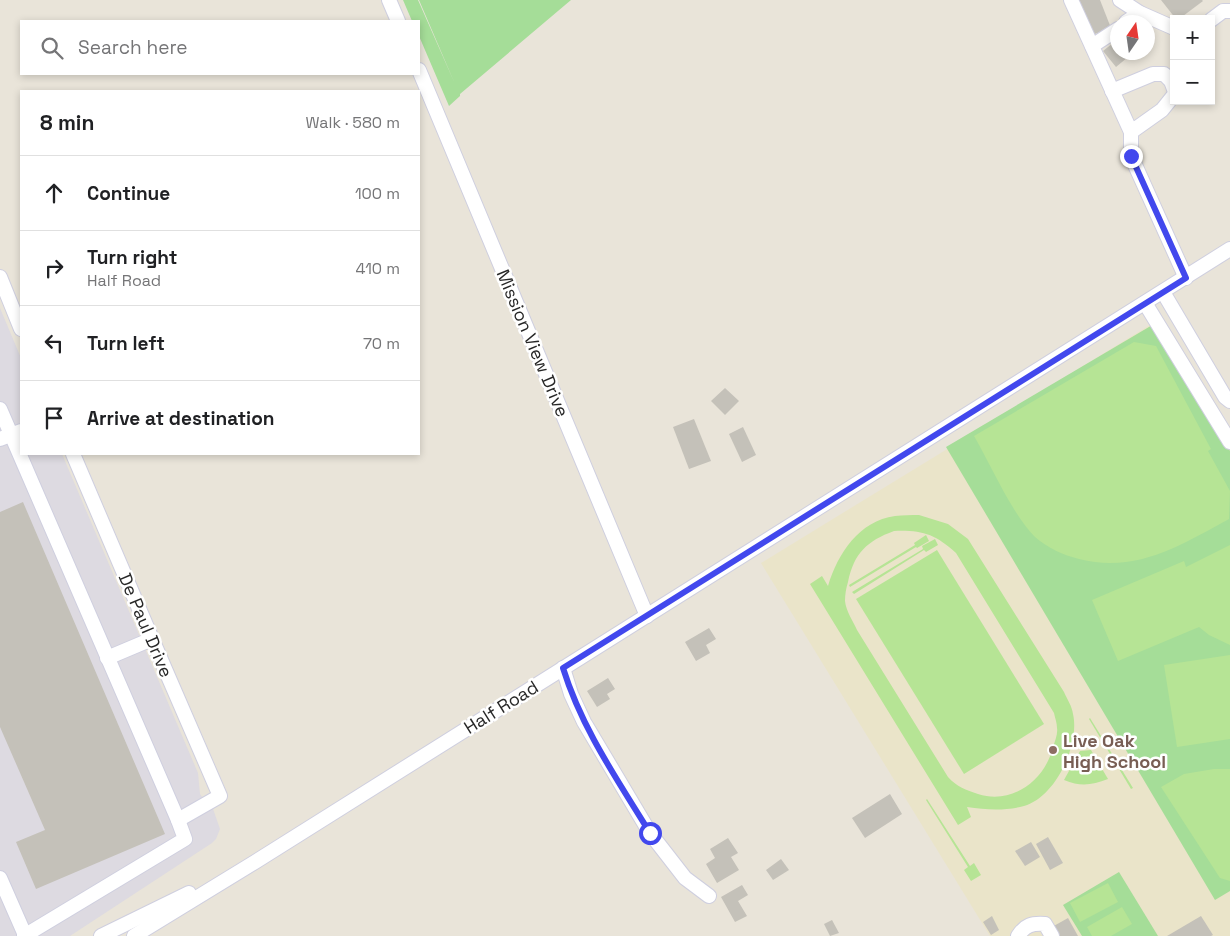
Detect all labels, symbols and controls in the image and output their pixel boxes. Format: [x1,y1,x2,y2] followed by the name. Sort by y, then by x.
[1110,15,1155,60] north arrow
[1170,15,1215,105] map controls
[1170,15,1215,60] button: +
[20,20,420,75] search box
[38,34,66,62] icon: search
[78,35,188,60] text: Search here
[1170,60,1215,105] button: −
[40,109,94,136] text: 8 min
[306,112,400,133] text: Walk · 580 m
[1120,145,1143,168] route end
[40,179,68,207] icon: ahead
[87,181,170,206] text: Continue
[355,183,400,204] text: 100 m
[87,245,177,270] text: Turn right
[40,254,68,282] icon: right
[356,258,400,279] text: 410 m
[492,266,574,420] street label: Mission View Drive
[87,270,161,291] text: Half Road
[40,329,68,357] icon: left
[87,331,165,356] text: Turn left
[363,333,400,354] text: 70 m
[40,404,68,432] icon: arrive
[87,406,275,431] text: Arrive at destination
[114,569,178,681] street label: De Paul Drive
[460,675,542,739] street label: Half Road
[1063,729,1166,773] place label: Live Oak High School
[1047,744,1059,756] marker: Live Oak High School
[639,822,662,845] route start

